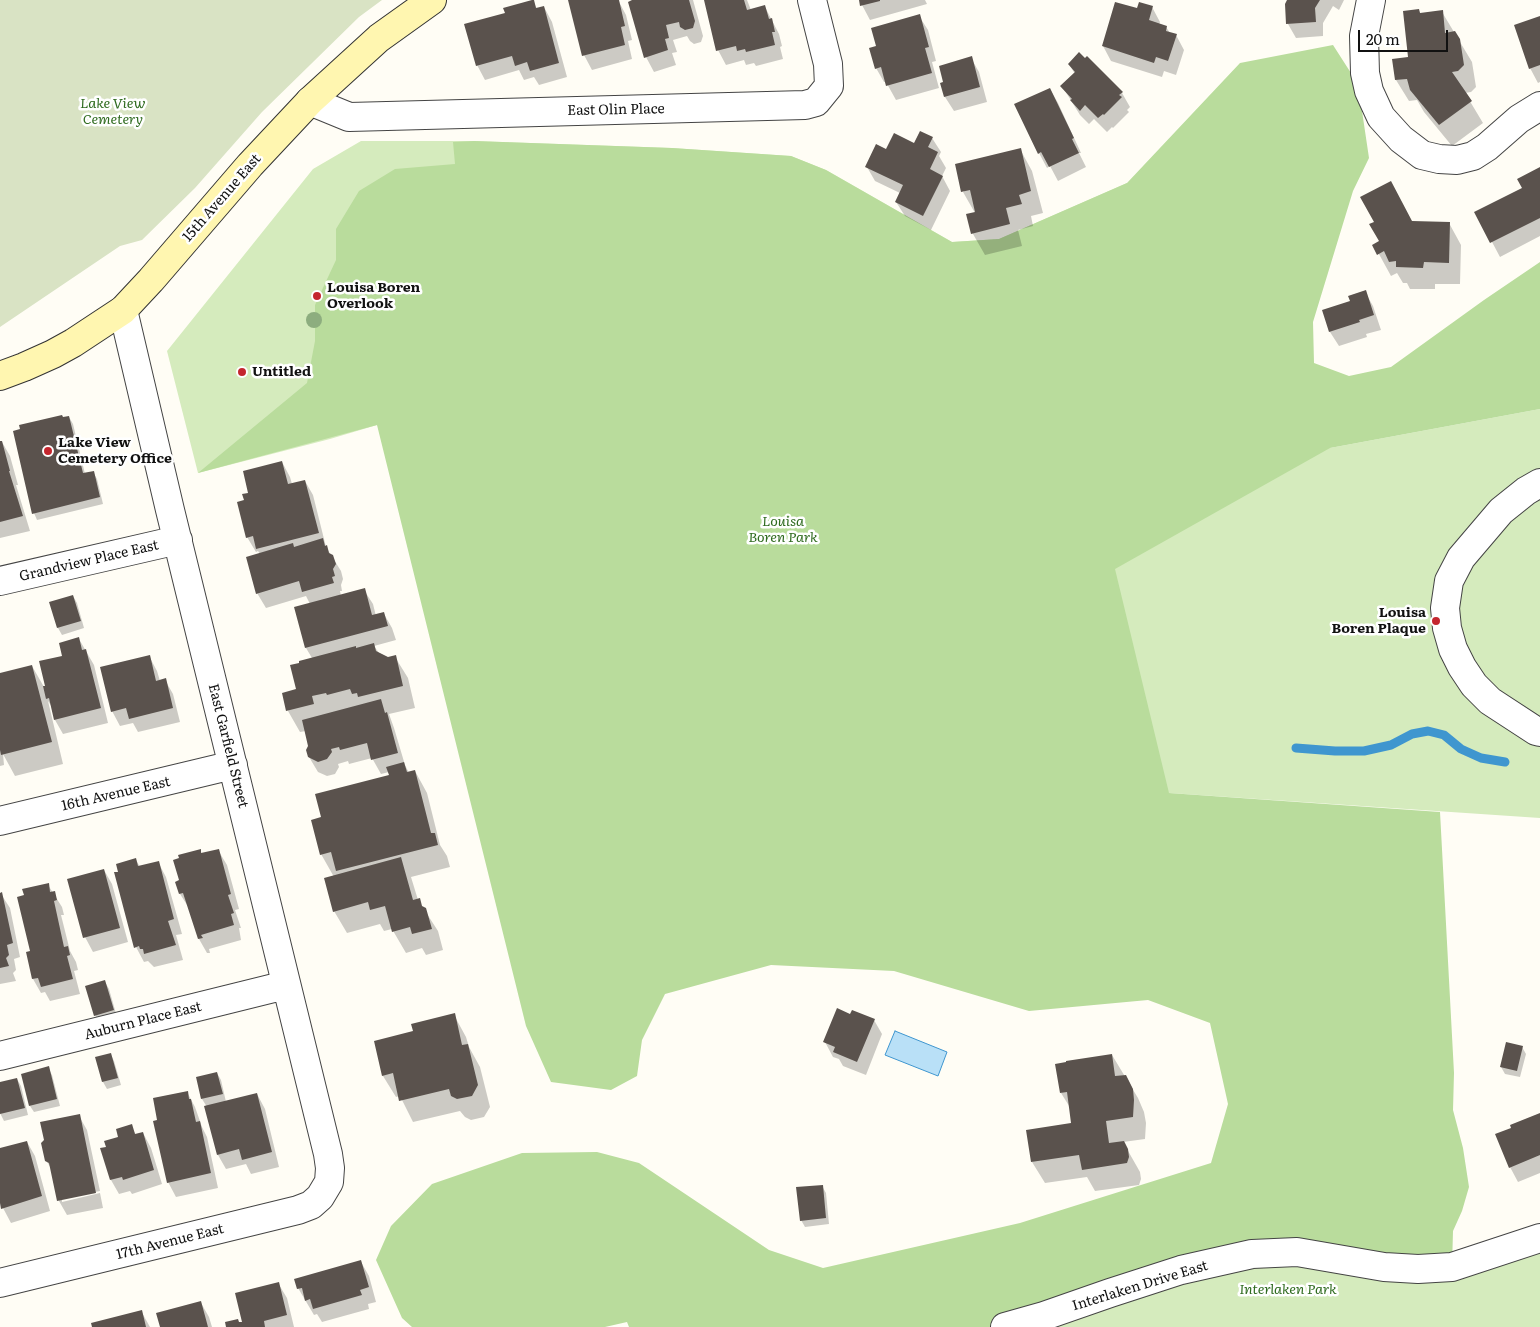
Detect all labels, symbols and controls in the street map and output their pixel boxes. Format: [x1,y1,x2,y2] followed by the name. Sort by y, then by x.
[1360,20,1450,52] scale bar
[1366,27,1400,50] text: 20 m
[80,96,146,128] park label: Lake View Cemetery
[567,101,665,119] street label: East Olin Place
[179,151,265,245] street label: 15th Avenue East
[327,280,420,312] place label: Louisa Boren Overlook
[311,290,323,302] marker: Louisa Boren Overlook
[252,364,311,380] place label: Untitled
[236,366,248,378] marker: Untitled
[58,435,172,468] place label: Lake View Cemetery Office
[42,445,54,457] marker: Lake View Cemetery Office
[748,514,818,546] park label: Louisa Boren Park
[18,537,160,585] street label: Grandview Place East
[1332,605,1426,638] place label: Louisa Boren Plaque
[1430,615,1442,627] marker: Louisa Boren Plaque
[204,682,252,810] street label: East Garfield Street
[60,773,172,815] street label: 16th Avenue East
[83,998,203,1044] street label: Auburn Place East
[114,1221,226,1263] street label: 17th Avenue East
[1070,1257,1210,1315] street label: Interlaken Drive East
[1239,1282,1337,1298] park label: Interlaken Park

